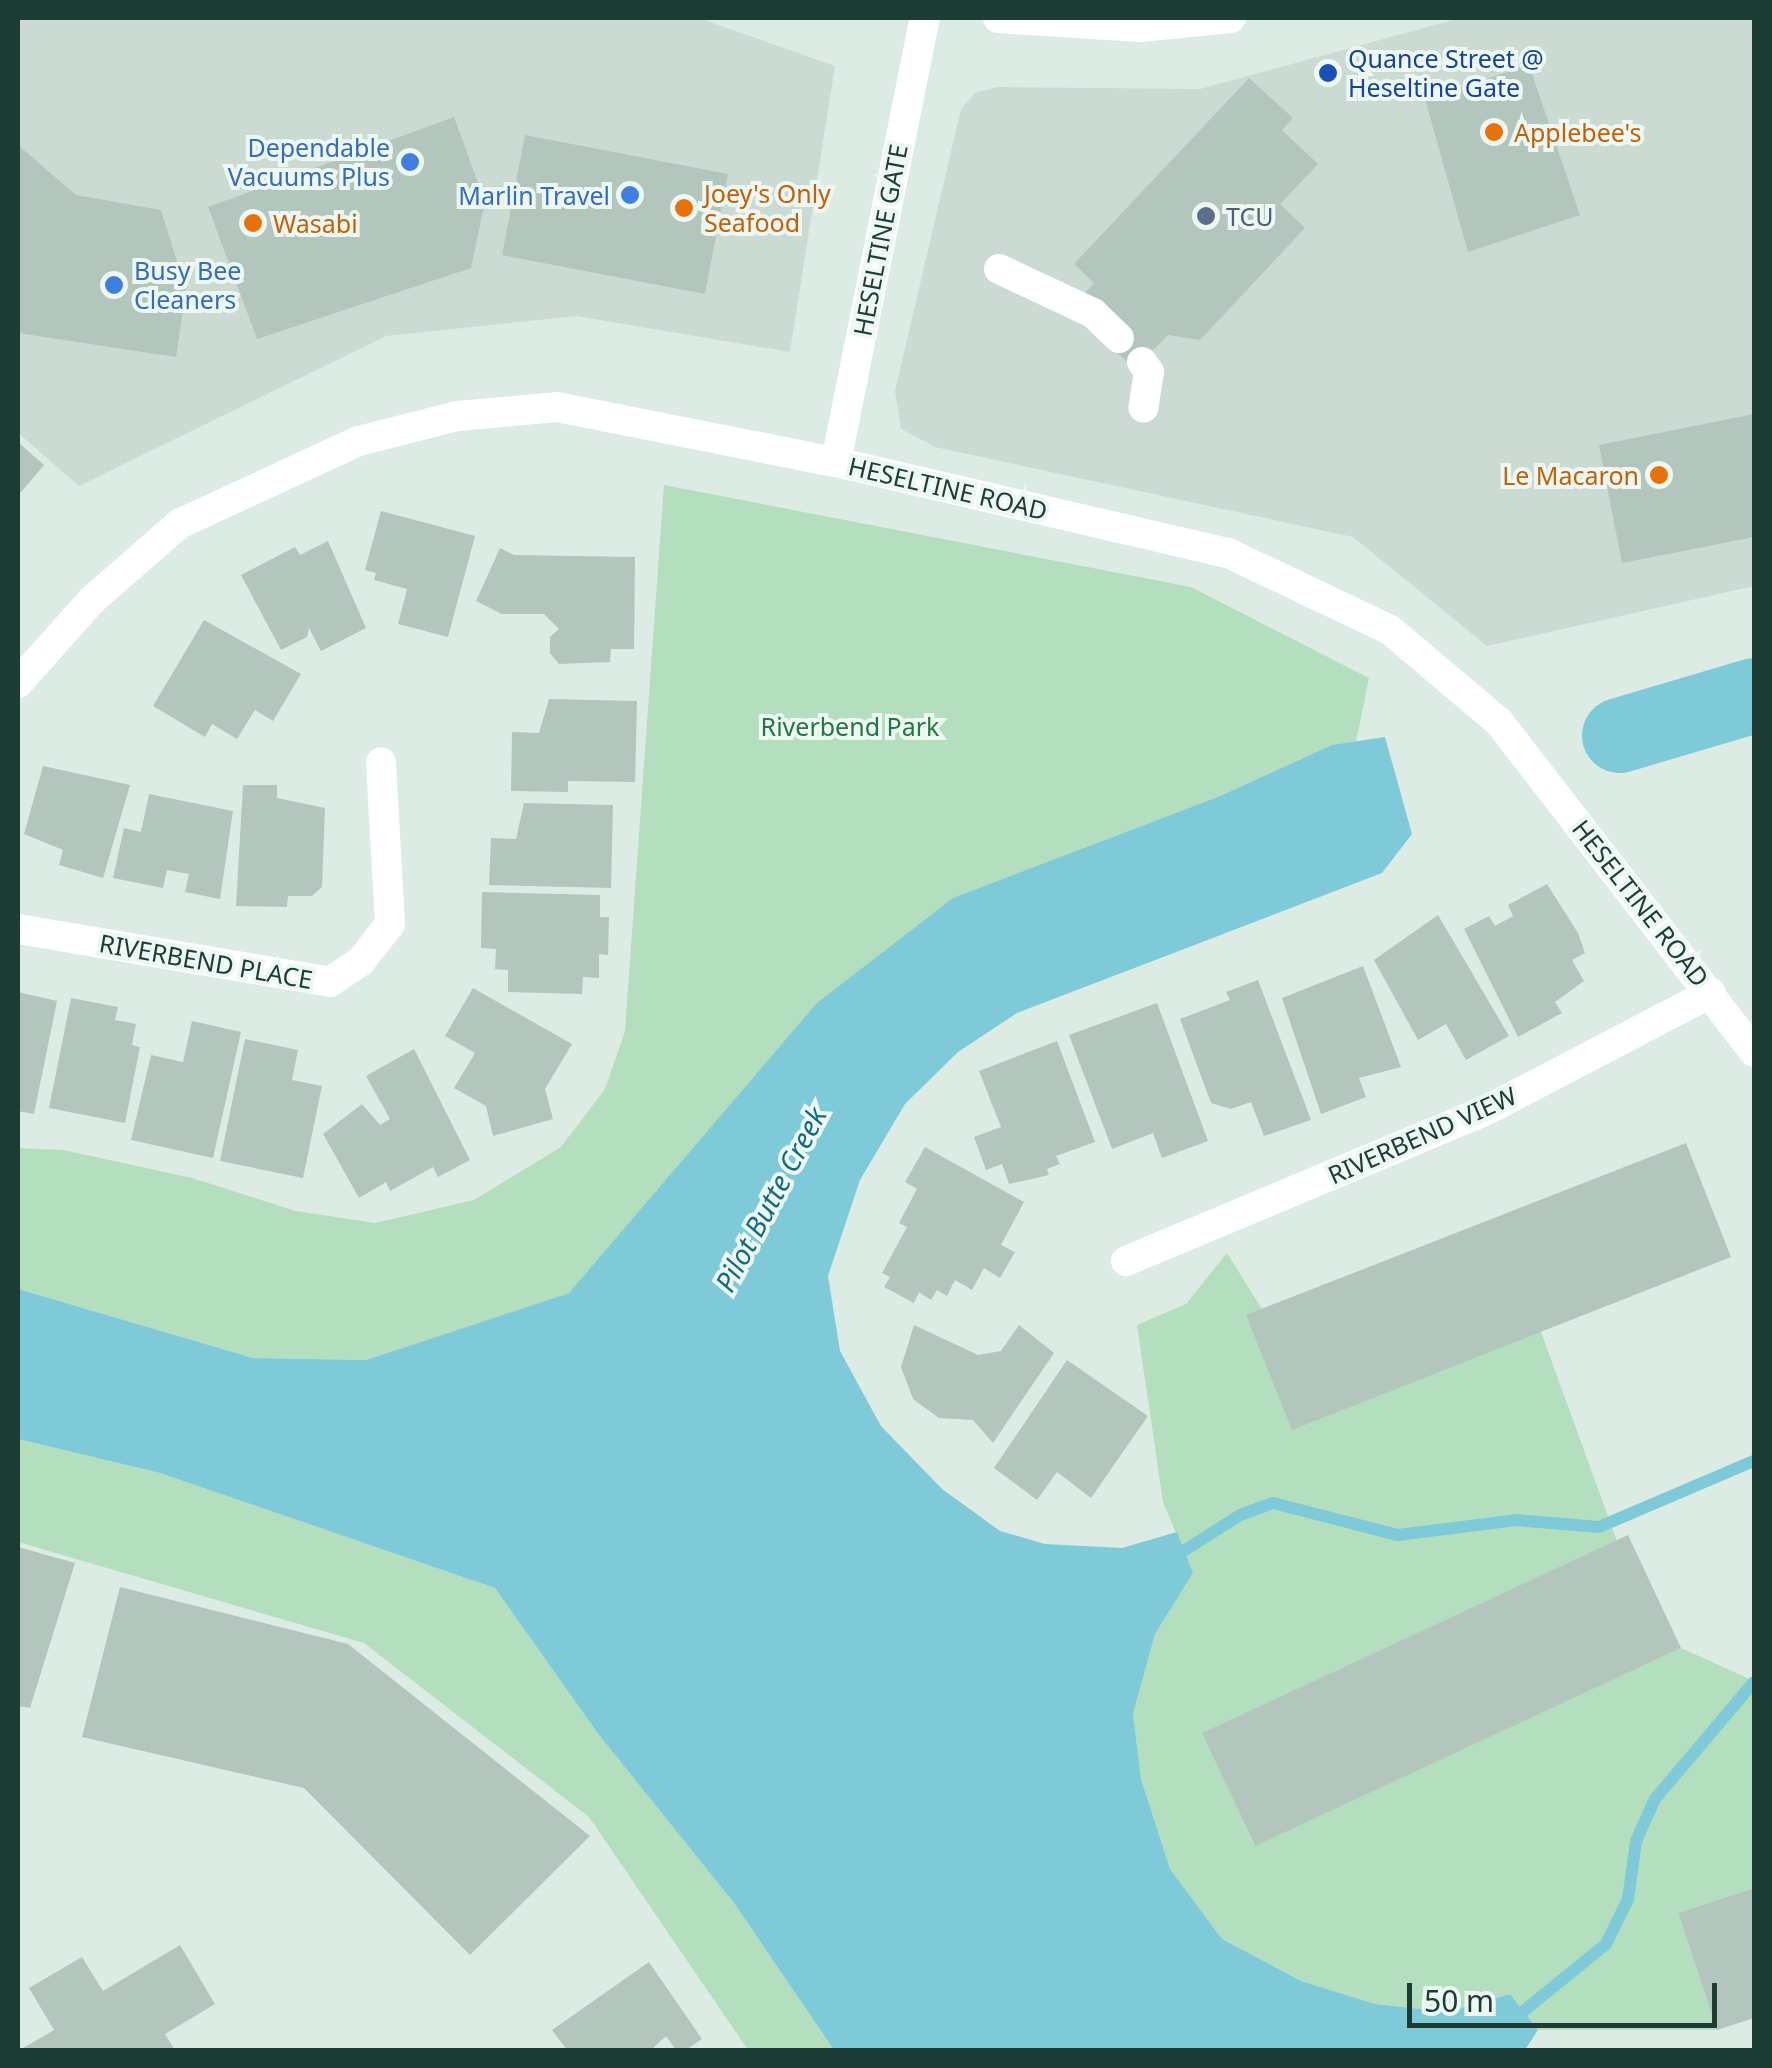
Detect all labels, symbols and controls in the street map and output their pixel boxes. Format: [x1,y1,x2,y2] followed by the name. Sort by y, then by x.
[1348,44,1544,103] place label: Quance Street @ Heseltine Gate
[1317,62,1339,84] marker: Quance Street @ Heseltine Gate
[1514,117,1641,147] place label: Applebee's
[1483,121,1505,143] marker: Applebee's
[228,133,390,192] place label: Dependable Vacuums Plus
[847,142,913,338] street label: HESELTINE GATE
[399,151,421,173] marker: Dependable Vacuums Plus
[704,179,831,238] place label: Joey's Only Seafood
[458,180,610,210] place label: Marlin Travel
[619,184,641,206] marker: Marlin Travel
[673,197,695,219] marker: Joey's Only Seafood
[1226,201,1273,231] place label: TCU
[1195,205,1217,227] marker: TCU
[273,208,358,238] place label: Wasabi
[242,212,264,234] marker: Wasabi
[134,256,241,315] place label: Busy Bee Cleaners
[103,274,125,296] marker: Busy Bee Cleaners
[846,451,1050,525] street label: HESELTINE ROAD
[1502,460,1639,490] place label: Le Macaron
[1648,464,1670,486] marker: Le Macaron
[761,711,939,741] park label: Riverbend Park
[1567,814,1715,992] street label: HESELTINE ROAD
[97,927,315,995] street label: RIVERBEND PLACE
[1323,1080,1521,1190] street label: RIVERBEND VIEW
[707,1101,833,1297] water label: Pilot Butte Creek
[1412,1963,1722,2025] scale bar
[1424,1980,1494,2021] text: 50 m

